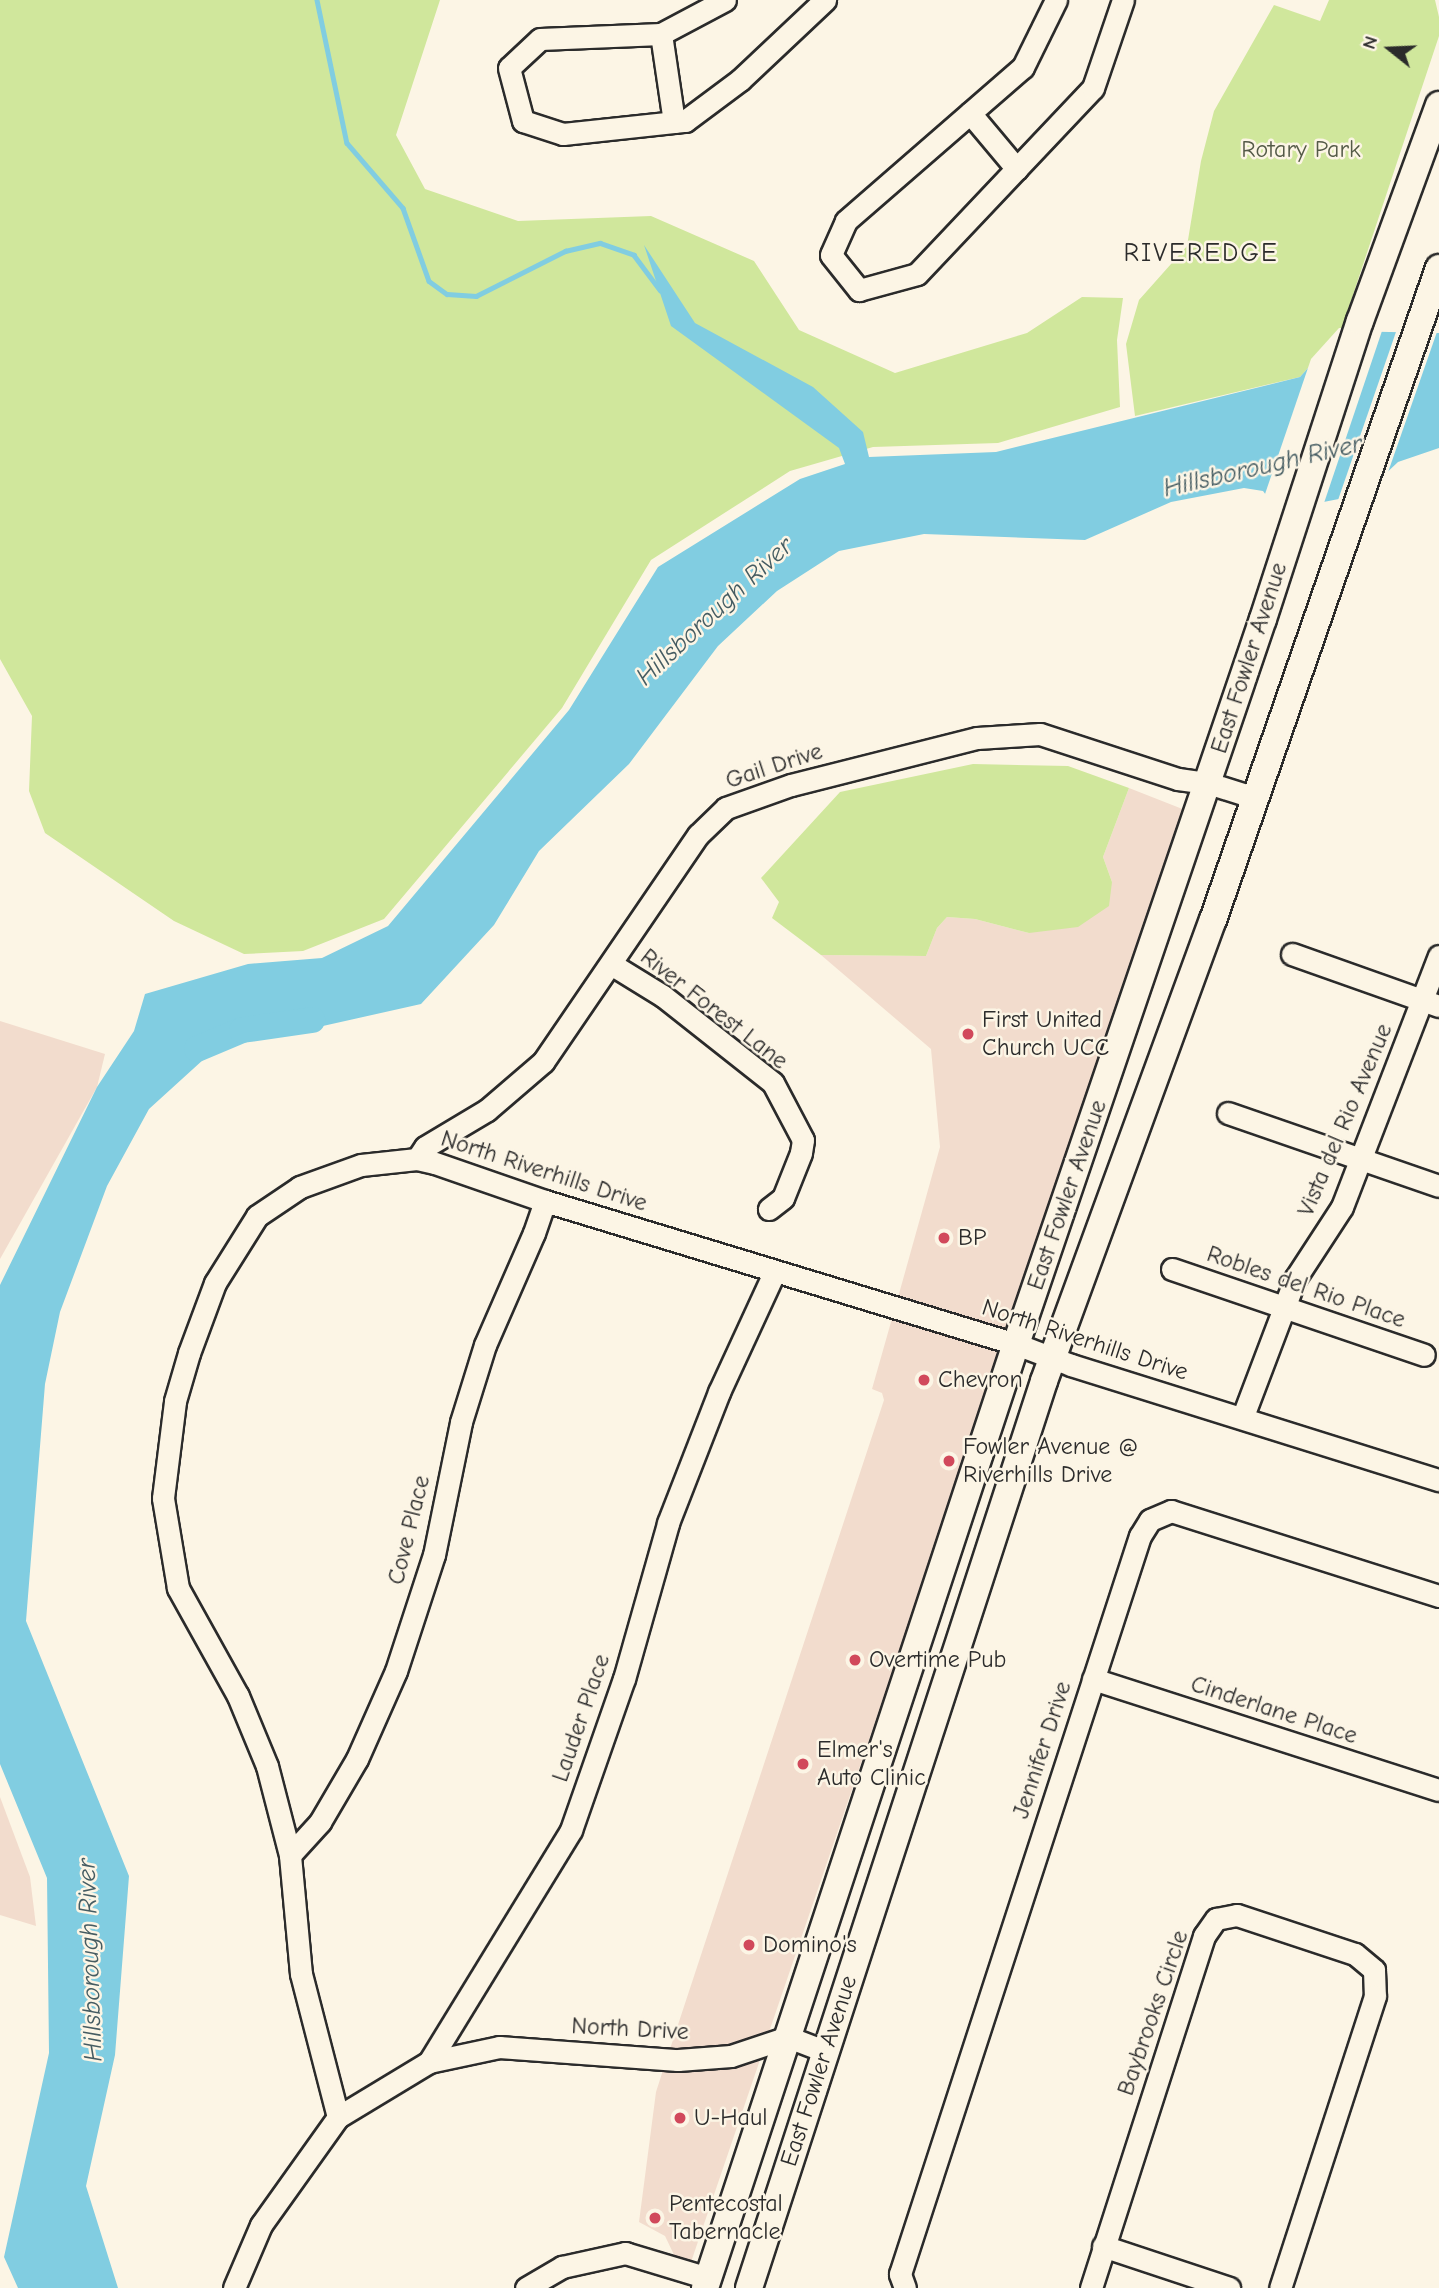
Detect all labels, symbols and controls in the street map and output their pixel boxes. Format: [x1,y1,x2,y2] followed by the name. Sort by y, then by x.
[1355,14,1425,84] north arrow
[1358,33,1382,52] text: N
[1241,136,1361,164] park label: Rotary Park
[1125,238,1277,270] district label: RIVEREDGE
[1160,429,1366,505] water label: Hillsborough River
[630,531,800,693] water label: Hillsborough River
[1205,559,1293,757] street label: East Fowler Avenue
[722,737,826,795] street label: Gail Drive
[634,942,794,1076] street label: River Forest Lane
[982,1006,1109,1062] place label: First United Church UCC
[1291,1019,1399,1221] street label: Vista del Rio Avenue
[960,1026,976,1042] marker: First United Church UCC
[1021,1096,1113,1294] street label: East Fowler Avenue
[437,1124,651,1218] street label: North Riverhills Drive
[958,1224,986,1252] place label: BP
[936,1230,952,1246] marker: BP
[1203,1240,1409,1334] street label: Robles del Rio Place
[978,1293,1192,1387] street label: North Riverhills Drive
[938,1366,1023,1394] place label: Chevron
[916,1372,932,1388] marker: Chevron
[963,1433,1138,1489] place label: Fowler Avenue @ Riverhills Drive
[941,1453,957,1469] marker: Fowler Avenue @ Riverhills Drive
[382,1472,436,1588] street label: Cove Place
[869,1646,1006,1674] place label: Overtime Pub
[546,1650,616,1786] street label: Lauder Place
[847,1652,863,1668] marker: Overtime Pub
[1187,1670,1361,1750] street label: Cinderlane Place
[1006,1678,1078,1822] street label: Jennifer Drive
[817,1736,926,1792] place label: Elmer's Auto Clinic
[795,1756,811,1772] marker: Elmer's Auto Clinic
[72,1858,110,2062] water label: Hillsborough River
[1111,1927,1195,2099] street label: Baybrooks Circle
[763,1931,857,1959] place label: Domino's
[741,1937,757,1953] marker: Domino's
[775,1972,863,2170] street label: East Fowler Avenue
[571,2012,689,2046] street label: North Drive
[694,2104,767,2132] place label: U-Haul
[672,2110,688,2126] marker: U-Haul
[669,2190,783,2246] place label: Pentecostal Tabernacle
[647,2210,663,2226] marker: Pentecostal Tabernacle

